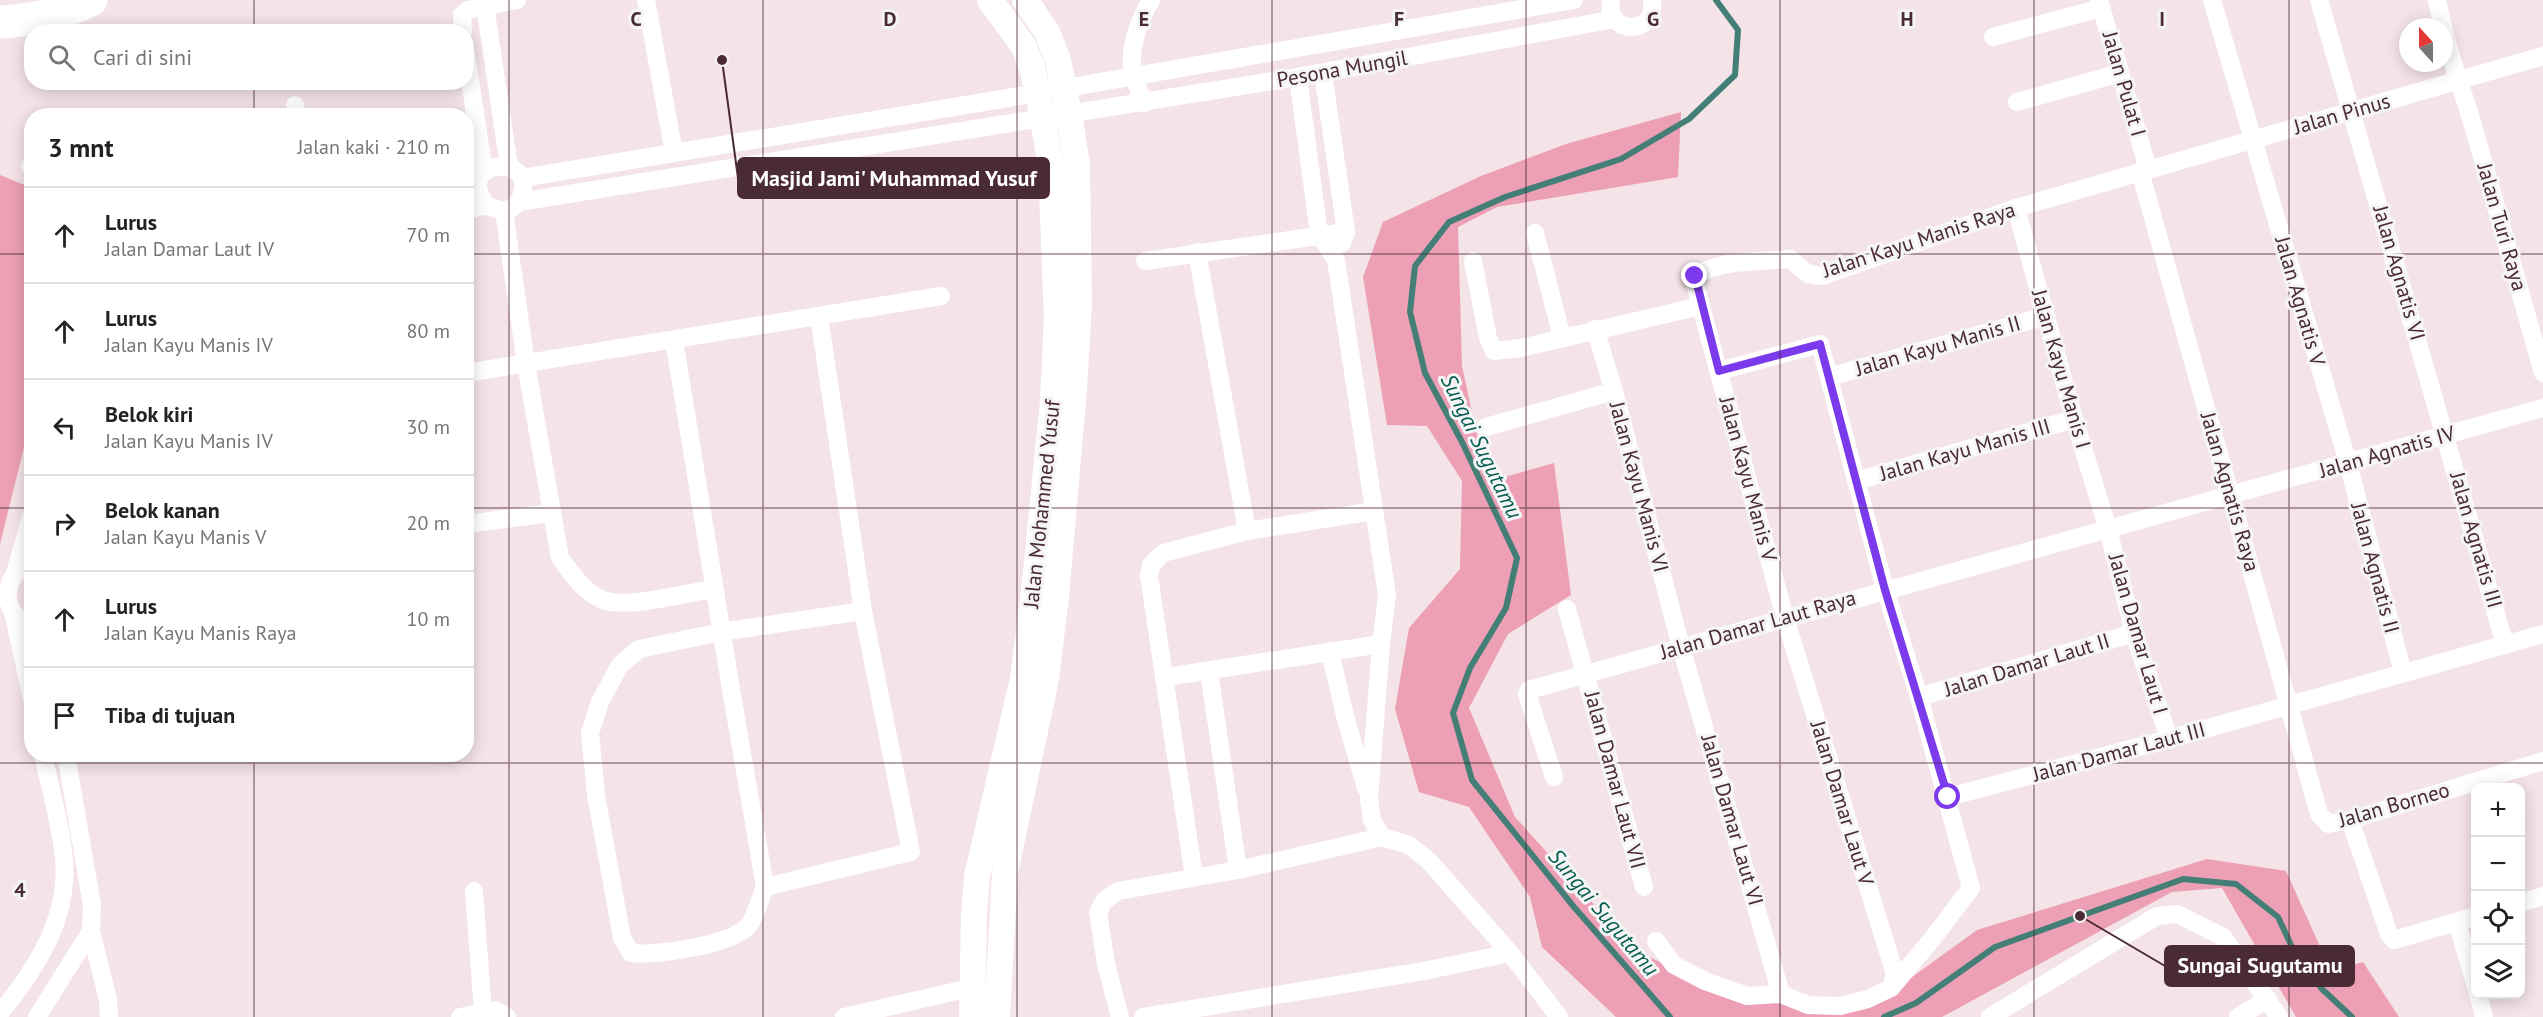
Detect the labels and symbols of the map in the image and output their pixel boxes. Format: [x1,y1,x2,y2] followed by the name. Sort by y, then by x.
[630,6,642,32] text: C
[884,6,897,32] text: D
[1139,6,1149,32] text: E
[1394,6,1404,32] text: F
[1647,6,1659,32] text: G
[1900,6,1914,32] text: H
[2159,6,2165,32] text: I
[2399,18,2453,72] north arrow
[2096,27,2152,139] street label: Jalan Pulat I
[1275,44,1409,93] street label: Pesona Mungil
[2290,87,2393,140] street label: Jalan Pinus
[738,158,1049,198] callout: Masjid Jami' Muhammad Yusuf
[2471,159,2534,294] street label: Jalan Turi Raya
[752,164,1038,192] text: Masjid Jami' Muhammad Yusuf
[1818,196,2019,284] street label: Jalan Kayu Manis Raya
[2367,201,2432,344] street label: Jalan Agnatis VI
[2269,232,2332,369] street label: Jalan Agnatis V
[1681,262,1707,288] route end
[2026,285,2097,452] street label: Jalan Kayu Manis I
[1851,309,2023,382] street label: Jalan Kayu Manis II
[1435,369,1529,523] water label: Sungai Sugutamu
[1713,393,1783,564] street label: Jalan Kayu Manis V
[1017,397,1066,610] street label: Jalan Mohammed Yusuf
[1603,398,1675,575] street label: Jalan Kayu Manis VI
[2195,408,2266,575] street label: Jalan Agnatis Raya
[1875,412,2053,487] street label: Jalan Kayu Manis III
[2315,419,2458,484] street label: Jalan Agnatis IV
[2444,468,2509,611] street label: Jalan Agnatis III
[2345,499,2406,636] street label: Jalan Agnatis II
[2102,550,2174,717] street label: Jalan Damar Laut I
[1656,584,1859,666] street label: Jalan Damar Laut Raya
[1940,627,2113,703] street label: Jalan Damar Laut II
[1579,687,1652,872] street label: Jalan Damar Laut VII
[2029,715,2208,788] street label: Jalan Damar Laut III
[1804,716,1880,889] street label: Jalan Damar Laut V
[1695,730,1770,909] street label: Jalan Damar Laut VI
[2334,776,2452,833] street label: Jalan Borneo
[1934,783,1960,809] route start
[1543,843,1665,981] water label: Sungai Sugutamu
[14,877,26,903] text: 4
[2165,946,2354,986] callout: Sungai Sugutamu
[2178,951,2342,979] text: Sungai Sugutamu

